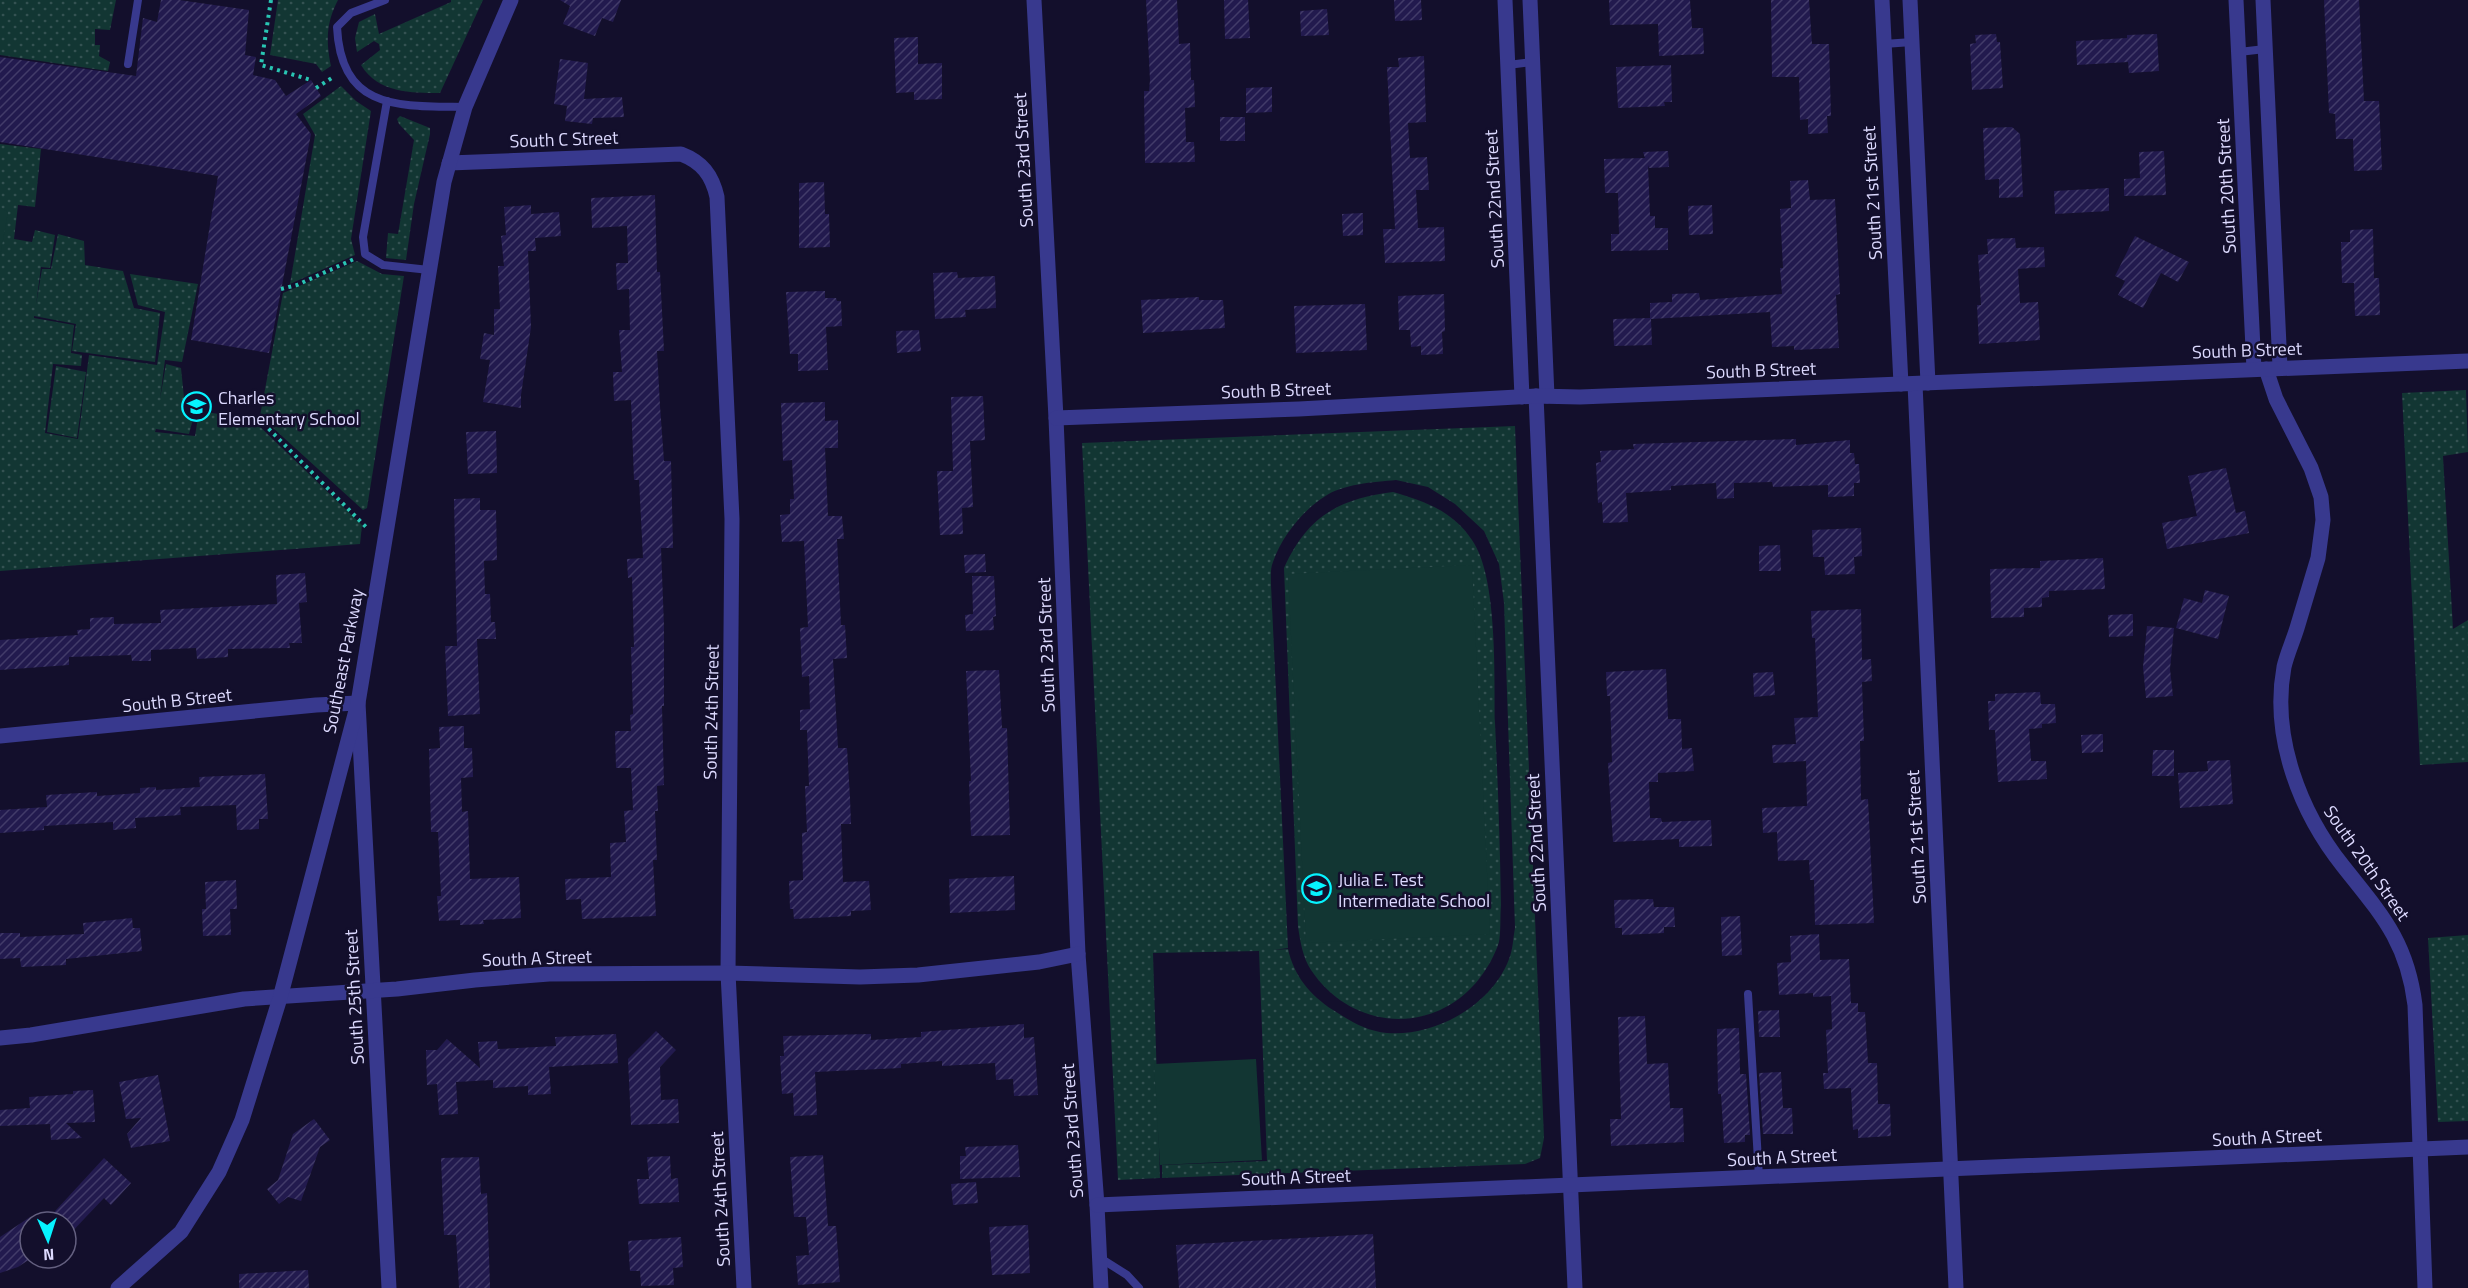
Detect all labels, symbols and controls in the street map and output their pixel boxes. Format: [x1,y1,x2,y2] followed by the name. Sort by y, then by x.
[1006,91,1040,228] street label: South 23rd Street
[2209,117,2243,254] street label: South 20th Street
[509,124,620,154] street label: South C Street
[1855,125,1889,261] street label: South 21st Street
[1477,128,1511,269] street label: South 22nd Street
[2191,335,2303,365] street label: South B Street
[1705,355,1817,385] street label: South B Street
[1220,375,1332,405] street label: South B Street
[218,384,360,432] place label: Charles Elementary School
[181,391,213,423] school or university icon: Charles Elementary School
[1030,576,1062,713] street label: South 23rd Street
[316,586,370,736] street label: Southeast Parkway
[696,643,726,780] street label: South 24th Street
[121,681,234,719] street label: South B Street
[1899,769,1933,905] street label: South 21st Street
[1519,772,1553,913] street label: South 22nd Street
[2317,800,2417,927] street label: South 20th Street
[1338,866,1490,914] place label: Julia E. Test Intermediate School
[1301,873,1333,905] school or university icon: Julia E. Test Intermediate School
[337,928,371,1065] street label: South 25th Street
[482,943,593,973] street label: South A Street
[1054,1062,1090,1199] street label: South 23rd Street
[2211,1121,2323,1153] street label: South A Street
[703,1130,737,1267] street label: South 24th Street
[1726,1141,1838,1173] street label: South A Street
[1241,1162,1352,1192] street label: South A Street
[18,1210,78,1270] north arrow
[43,1243,55,1267] text: N

